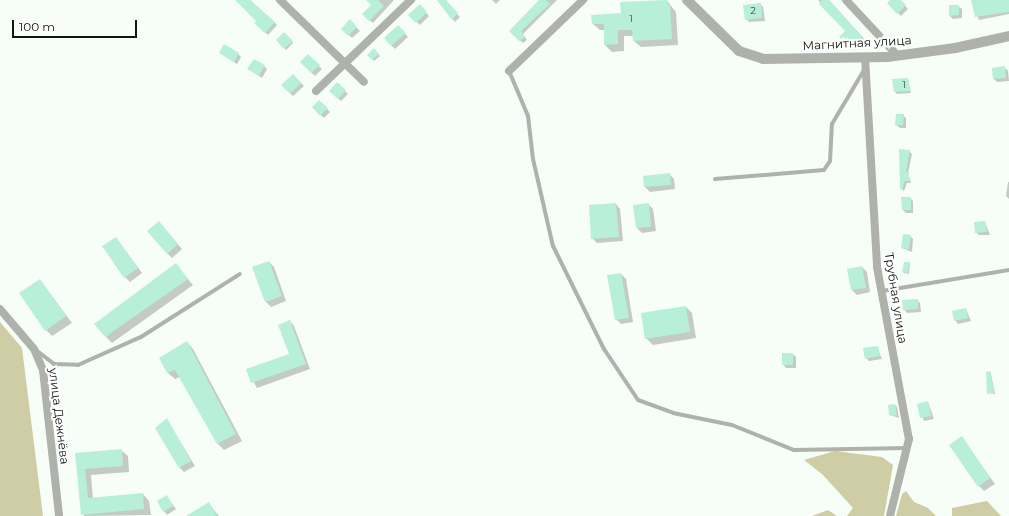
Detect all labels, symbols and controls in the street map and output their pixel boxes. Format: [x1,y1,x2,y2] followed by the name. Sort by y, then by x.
[750,5,756,17] house number: 2
[14,12,139,38] scale bar
[629,13,633,25] house number: 1
[19,19,55,34] text: 100 m
[802,33,912,53] street label: Магнитная улица
[902,79,906,91] house number: 1
[882,251,910,345] street label: Трубная улица
[46,367,72,465] street label: улица Дежнёва

